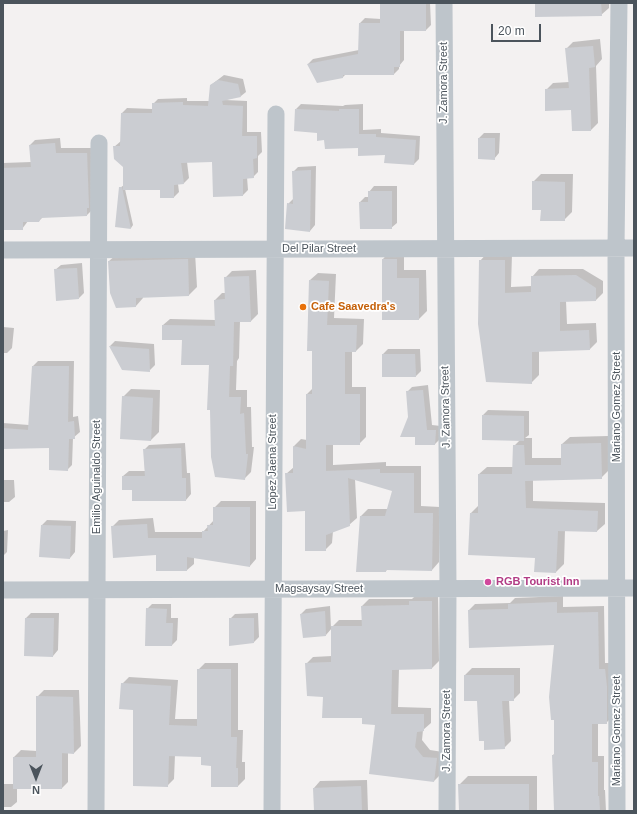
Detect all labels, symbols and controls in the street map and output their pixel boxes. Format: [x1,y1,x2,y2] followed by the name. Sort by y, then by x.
[493,16,543,42] scale bar
[498,24,525,38] text: 20 m
[437,42,451,124] street label: J. Zamora Street
[282,242,356,256] street label: Del Pilar Street
[311,300,396,314] place label: Cafe Saavedra's
[298,302,308,312] marker: Cafe Saavedra's
[610,352,624,462] street label: Mariano Gomez Street
[439,366,453,448] street label: J. Zamora Street
[266,414,280,510] street label: Lopez Jaena Street
[90,420,104,534] street label: Emilio Aguinaldo Street
[496,575,580,589] place label: RGB Tourist Inn
[483,577,493,587] marker: RGB Tourist Inn
[275,582,363,596] street label: Magsaysay Street
[610,676,624,786] street label: Mariano Gomez Street
[440,690,454,772] street label: J. Zamora Street
[16,758,56,798] north arrow
[32,784,40,796] text: N

